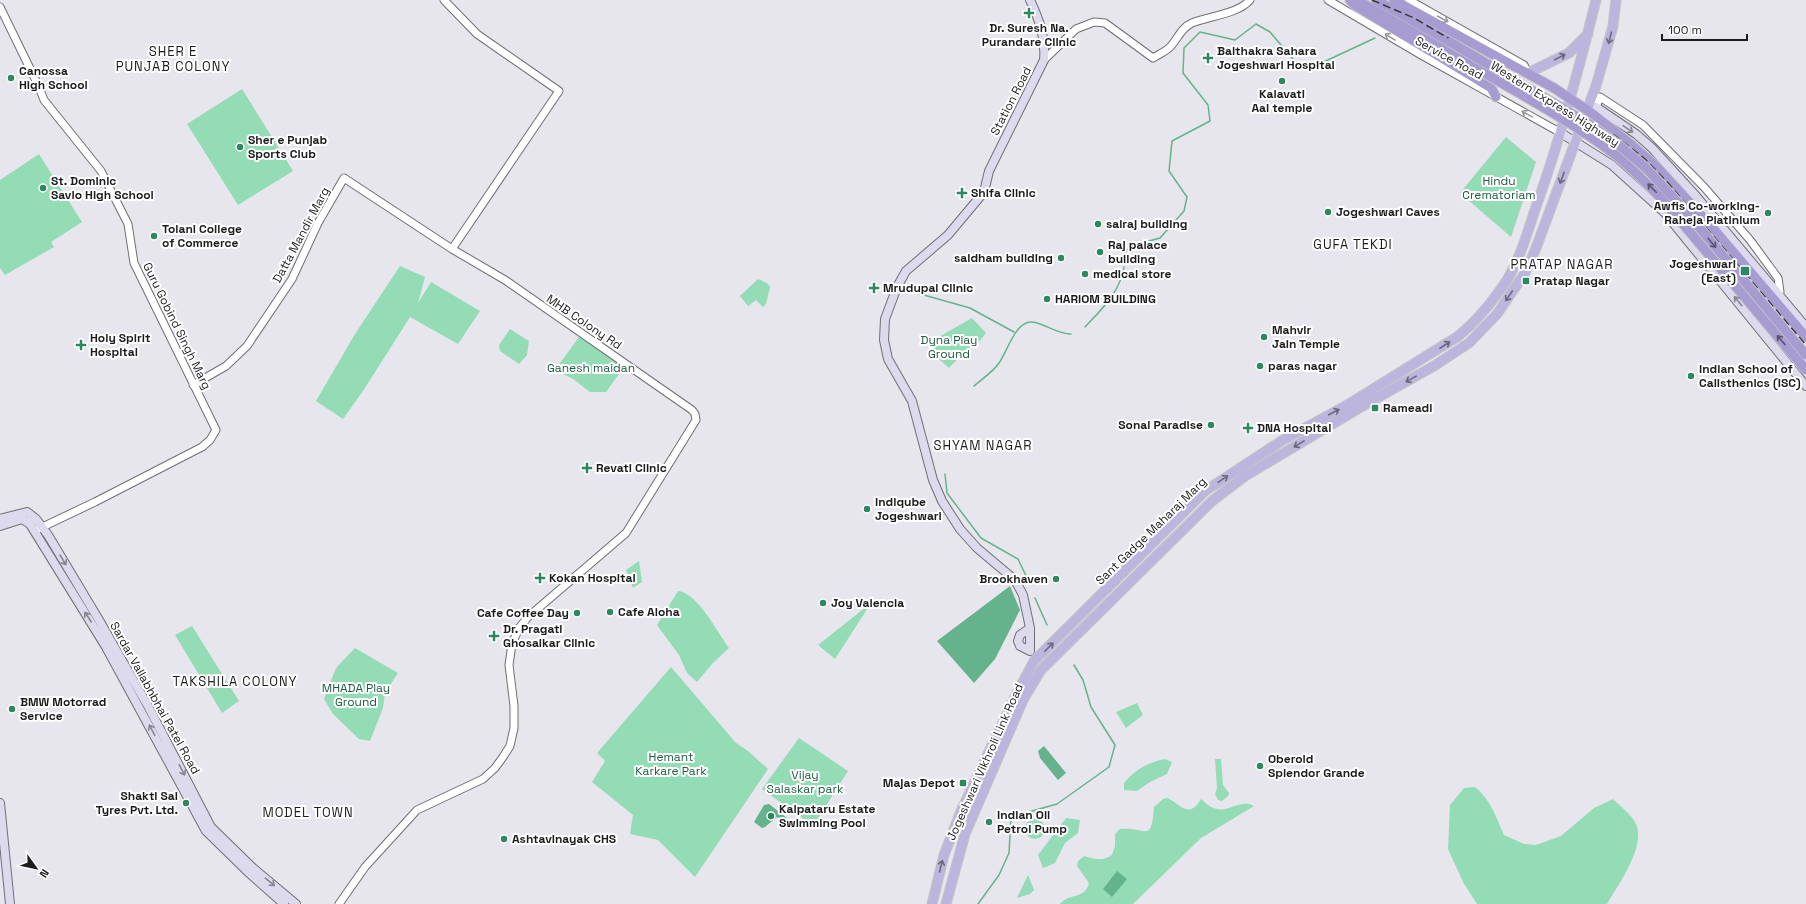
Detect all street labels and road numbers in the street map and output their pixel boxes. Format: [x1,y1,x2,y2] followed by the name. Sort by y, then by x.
[1412,33,1486,83] street label: Service Road
[1488,58,1622,150] street label: Western Express Highway
[987,64,1035,138] street label: Station Road
[269,184,333,286] street label: Datta Mandir Marg
[139,260,215,392] street label: Guru Gobind Singh Marg
[543,291,625,353] street label: MHB Colony Rd
[1092,474,1210,588] street label: Sant Gadge Maharaj Marg
[106,619,204,777] street label: Sardar Vallabhbhai Patel Road
[943,681,1027,843] street label: Jogeshwari Vikhroli Link Road

